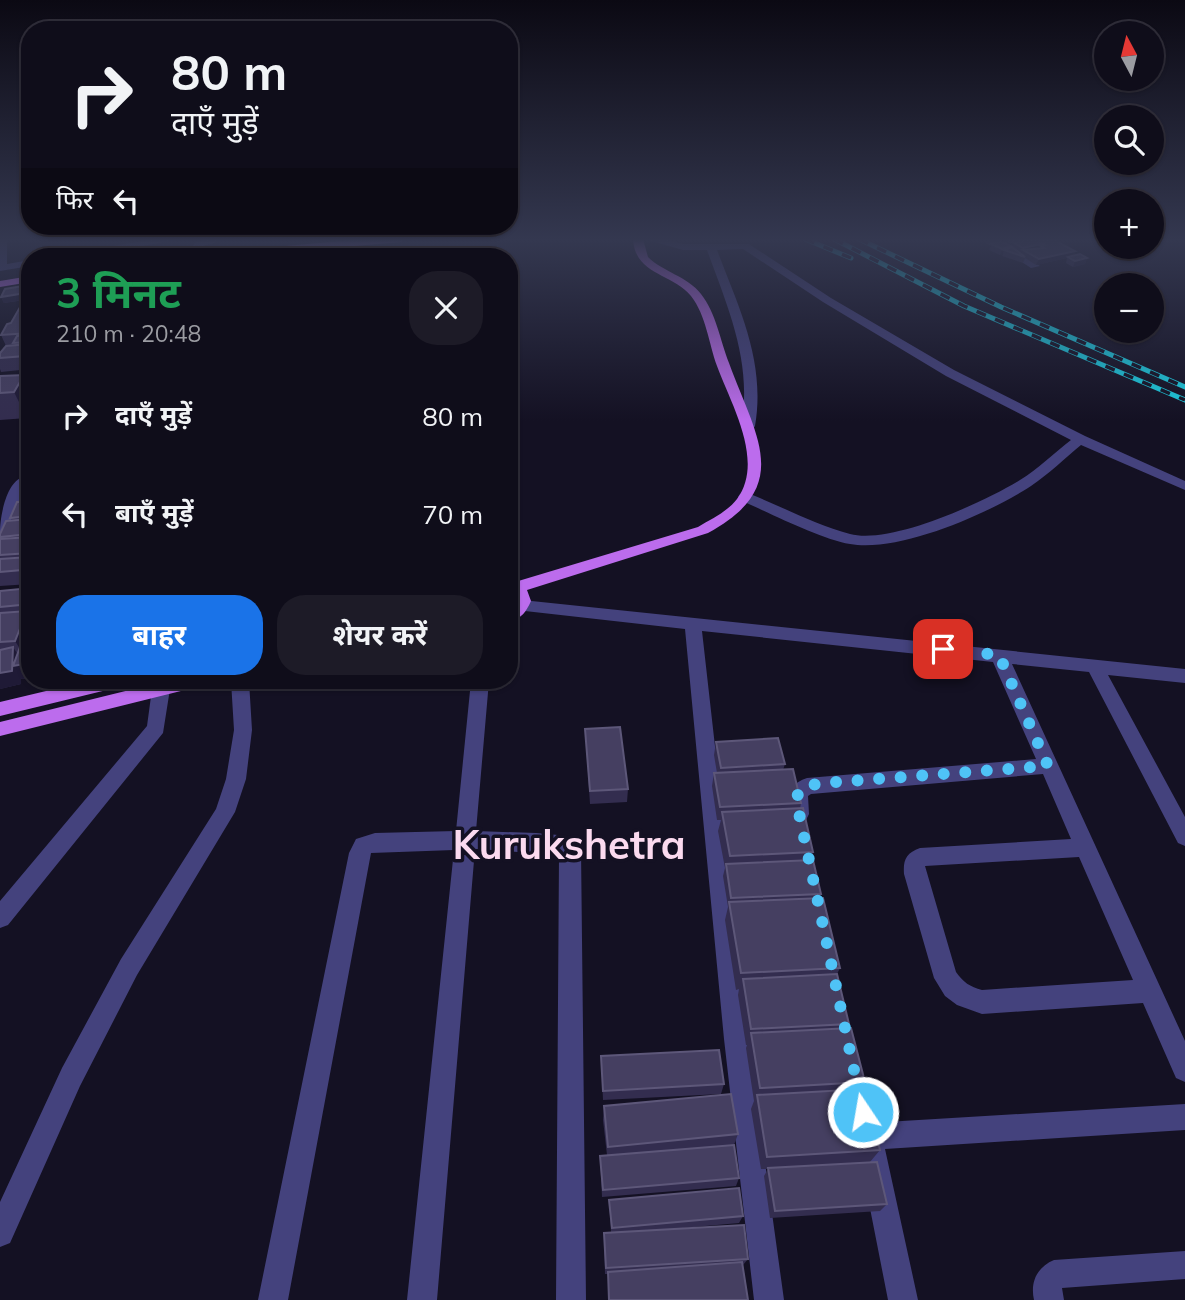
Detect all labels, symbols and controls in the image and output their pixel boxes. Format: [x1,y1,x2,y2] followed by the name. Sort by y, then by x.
[1094,21,1164,91] north arrow
[1094,21,1164,343] map controls
[171,41,287,102] text: 80 m
[56,49,147,140] icon: right
[171,102,259,142] text: दाएँ मुड़ें
[1094,105,1164,175] button: search
[107,182,145,220] icon: left
[56,183,93,216] text: फिर
[1094,189,1164,259] button: +
[56,266,181,319] text: 3 मिनट
[409,271,483,345] button: close
[1094,273,1164,343] button: −
[56,319,201,348] text: 210 m · 20:48
[56,397,94,435] icon: right
[115,398,192,431] text: दाएँ मुड़ें
[422,400,483,433] text: 80 m
[56,495,94,533] icon: left
[115,496,193,529] text: बाएँ मुड़ें
[422,498,483,531] text: 70 m
[56,595,263,675] button: बाहर
[277,595,483,675] button: शेयर करें
[913,619,973,679] pin
[924,630,962,668] icon: arrive
[453,819,685,869] district label: Kurukshetra
[826,1075,900,1149] position arrow

